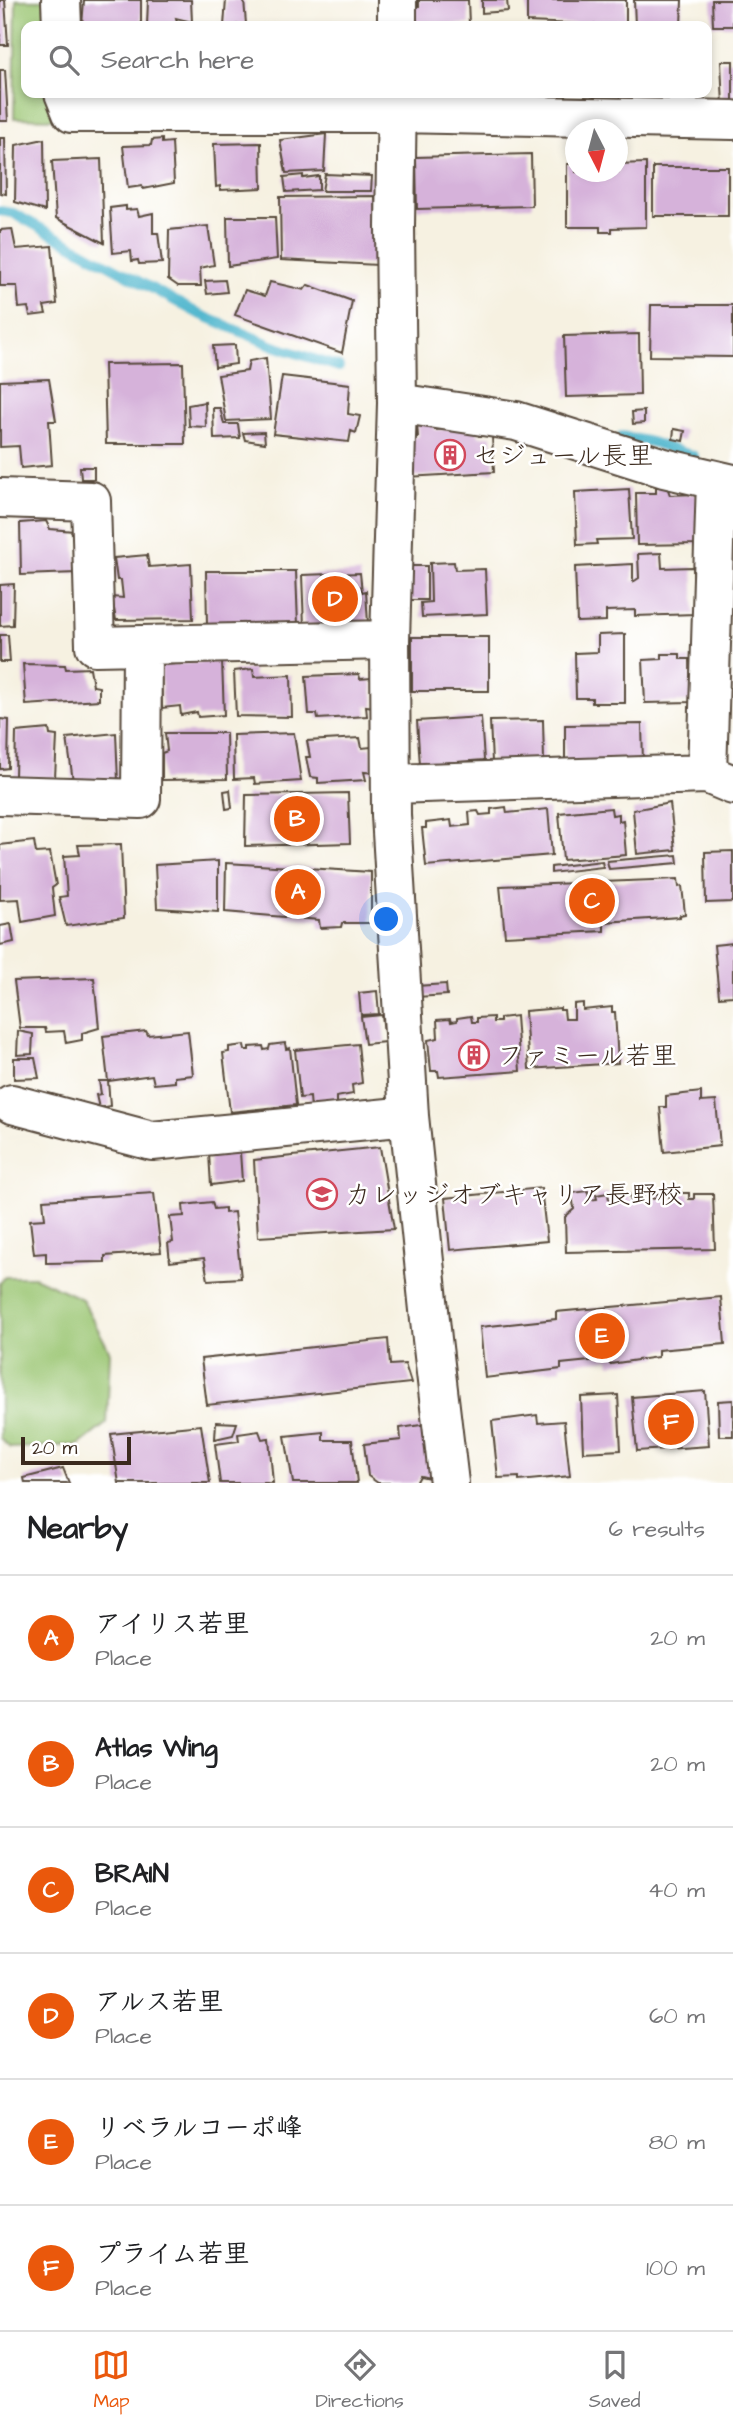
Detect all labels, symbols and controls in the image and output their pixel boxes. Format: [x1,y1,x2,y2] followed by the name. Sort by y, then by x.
[21,21,712,98] search box
[45,41,83,79] icon: search
[101,42,254,78] text: Search here
[565,119,628,182] north arrow
[433,438,467,472] building icon: セジュール長里
[473,438,653,474] place label: セジュール長里
[312,573,358,625] pin: D
[274,793,320,845] pin: B
[275,866,321,918] pin: A
[569,875,615,927] pin: C
[369,902,403,936] your location
[457,1038,491,1072] building icon: ファミール若里
[497,1038,677,1074] place label: ファミール若里
[305,1177,339,1211] school or university icon: カレッジオブキャリア長野校
[345,1177,683,1213] place label: カレッジオブキャリア長野校
[579,1310,625,1362] pin: E
[648,1396,694,1448] pin: F
[21,1434,131,1466] scale bar
[32,1435,77,1462] text: 20 m
[28,1508,128,1550] text: Nearby
[609,1513,705,1545] text: 6 results
[95,1606,249,1642] text: アイリス若里
[44,1622,58,1654] text: A
[650,1622,705,1654] text: 20 m
[95,1642,152,1674] text: Place
[95,1730,218,1766] text: Atlas Wing
[43,1748,59,1780] text: B
[650,1748,705,1780] text: 20 m
[95,1766,152,1798] text: Place
[95,1856,169,1892] text: BRAIN
[43,1874,59,1906] text: C
[648,1874,705,1906] text: 40 m
[95,1892,152,1924] text: Place
[95,1984,223,2020] text: アルス若里
[44,2000,58,2032] text: D
[649,2000,705,2032] text: 60 m
[95,2020,152,2052] text: Place
[95,2110,302,2146] text: リベラルコーポ峰
[44,2126,58,2158] text: E
[648,2126,705,2158] text: 80 m
[95,2146,152,2178] text: Place
[95,2236,249,2272] text: プライム若里
[43,2252,59,2284] text: F
[646,2252,705,2284] text: 100 m
[95,2272,152,2304] text: Place
[92,2346,130,2415] tab: Map
[315,2346,404,2415] tab: Directions
[589,2346,640,2415] tab: Saved

